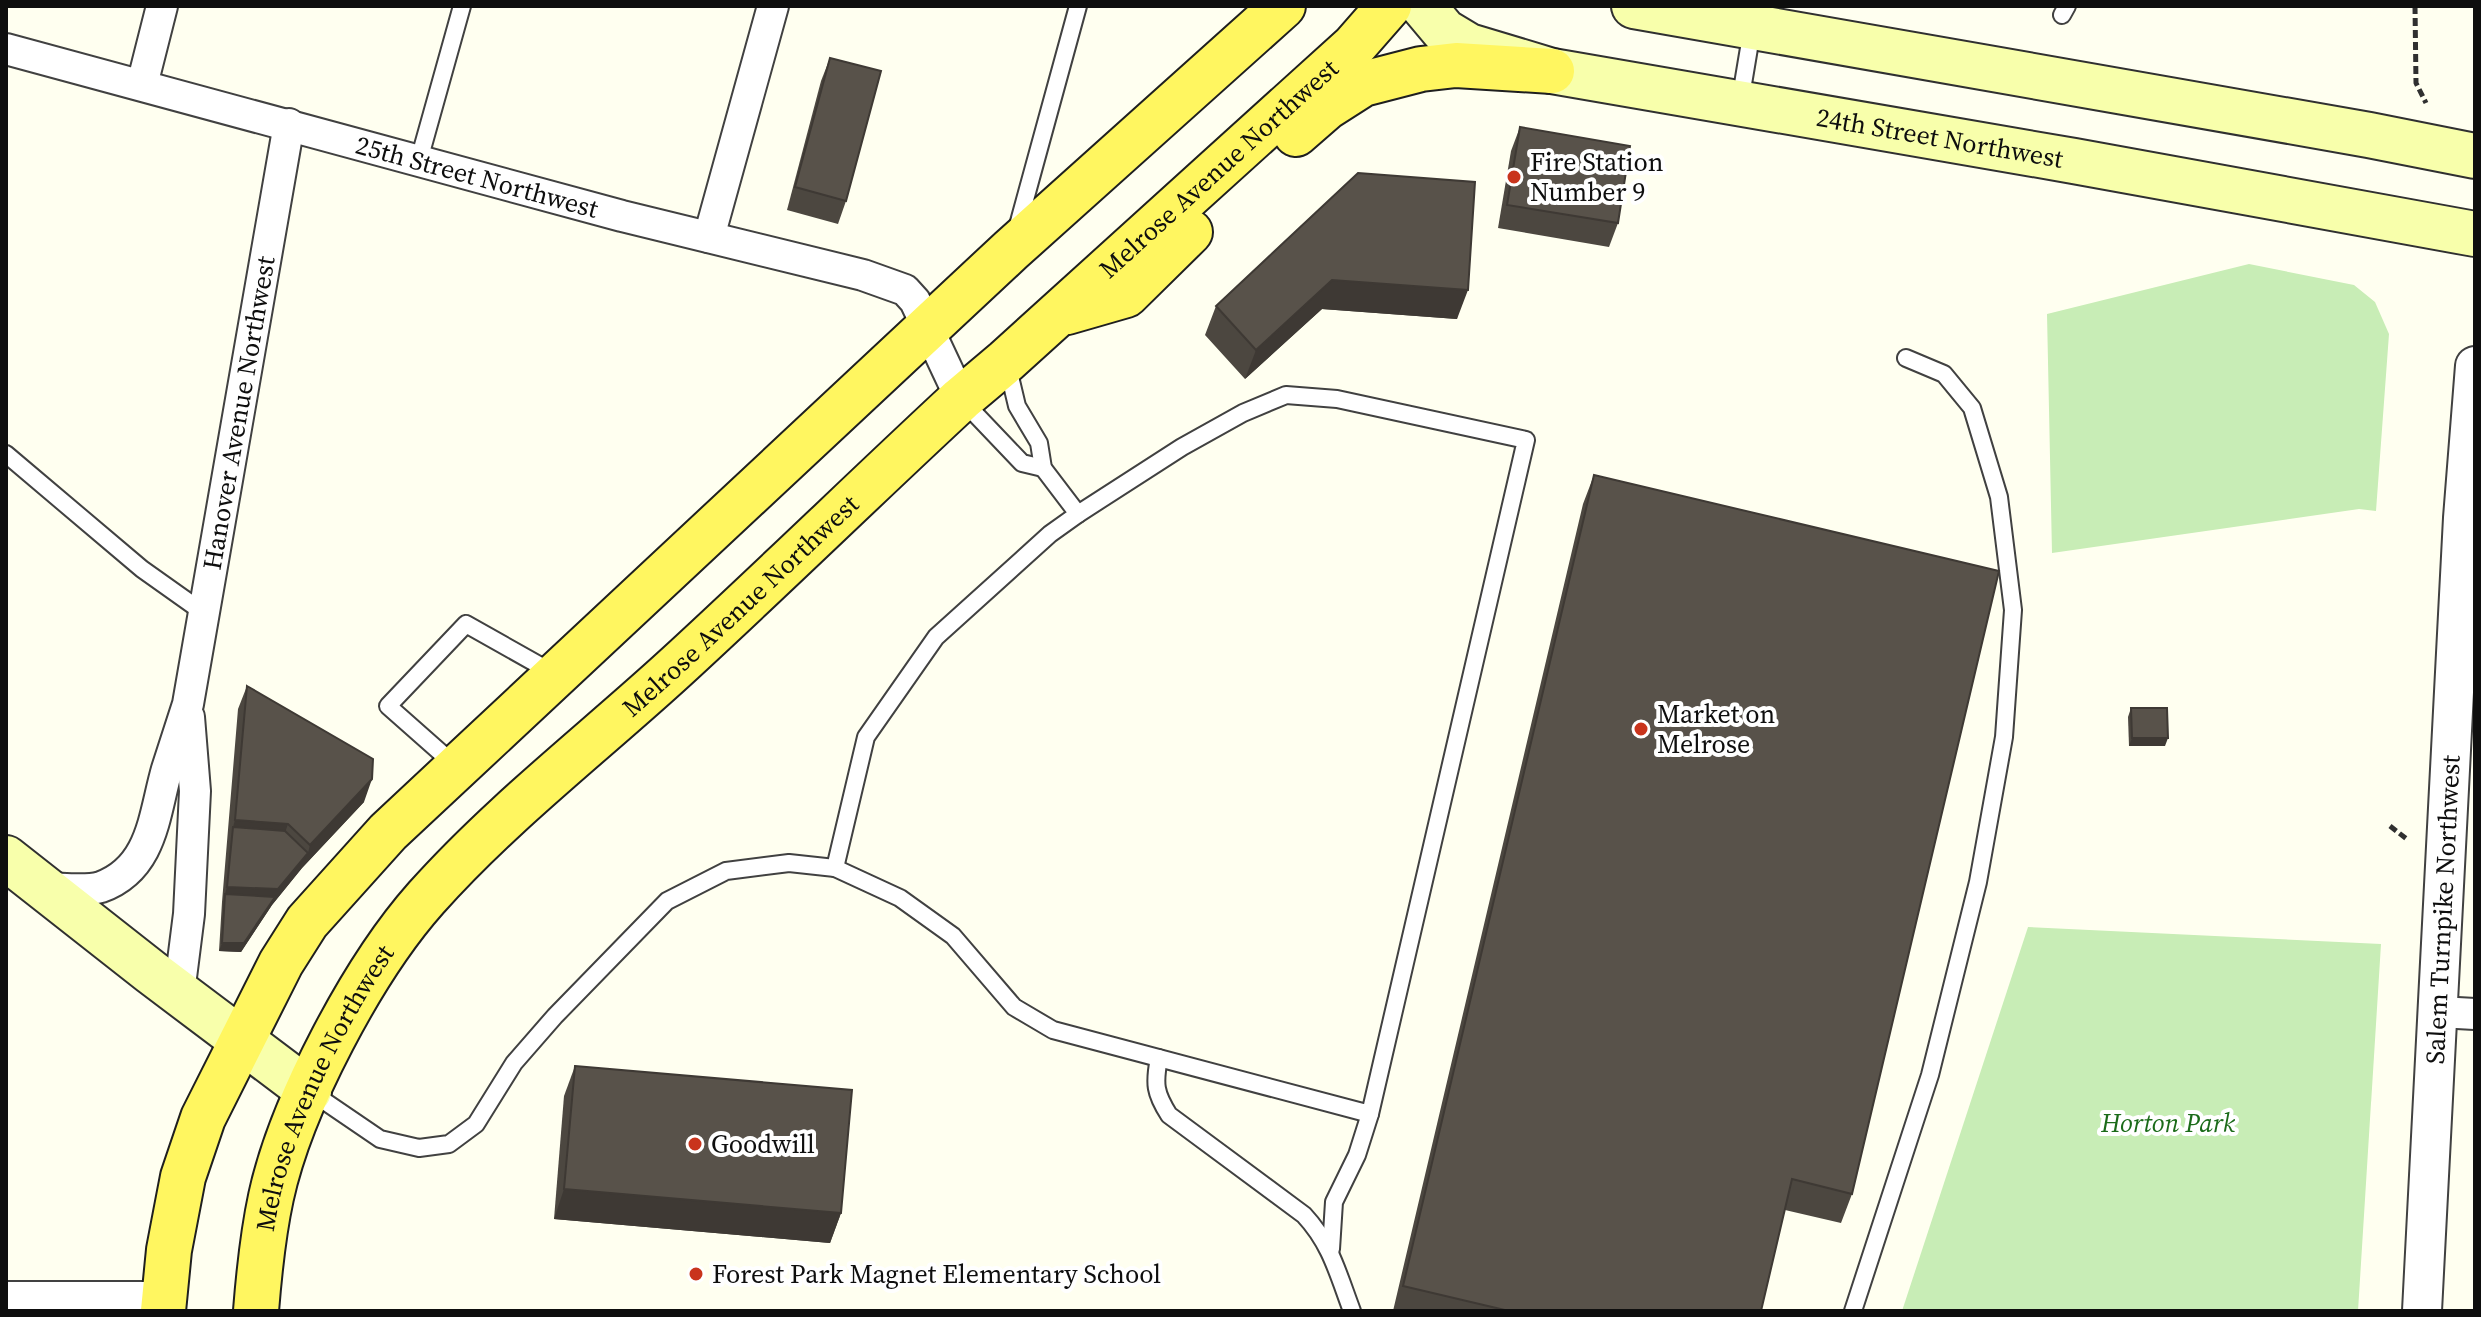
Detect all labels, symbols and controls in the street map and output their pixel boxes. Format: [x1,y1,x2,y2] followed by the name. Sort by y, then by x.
[1091,50,1346,286] street label: Melrose Avenue Northwest
[1814,99,2066,177] street label: 24th Street Northwest
[352,127,603,227] street label: 25th Street Northwest
[1530,144,1664,210] place label: Fire Station Number 9
[1505,168,1523,186] marker: Fire Station Number 9
[194,253,284,573] street label: Hanover Avenue Northwest
[614,486,867,725] street label: Melrose Avenue Northwest
[1657,696,1775,762] place label: Market on Melrose
[1632,720,1650,738] marker: Market on Melrose
[2417,754,2469,1065] street label: Salem Turnpike Northwest
[247,937,403,1234] street label: Melrose Avenue Northwest
[2100,1105,2236,1141] park label: Horton Park
[711,1126,815,1162] place label: Goodwill
[686,1135,704,1153] marker: Goodwill
[712,1256,1161,1292] place label: Forest Park Magnet Elementary School
[687,1265,705,1283] marker: Forest Park Magnet Elementary School

